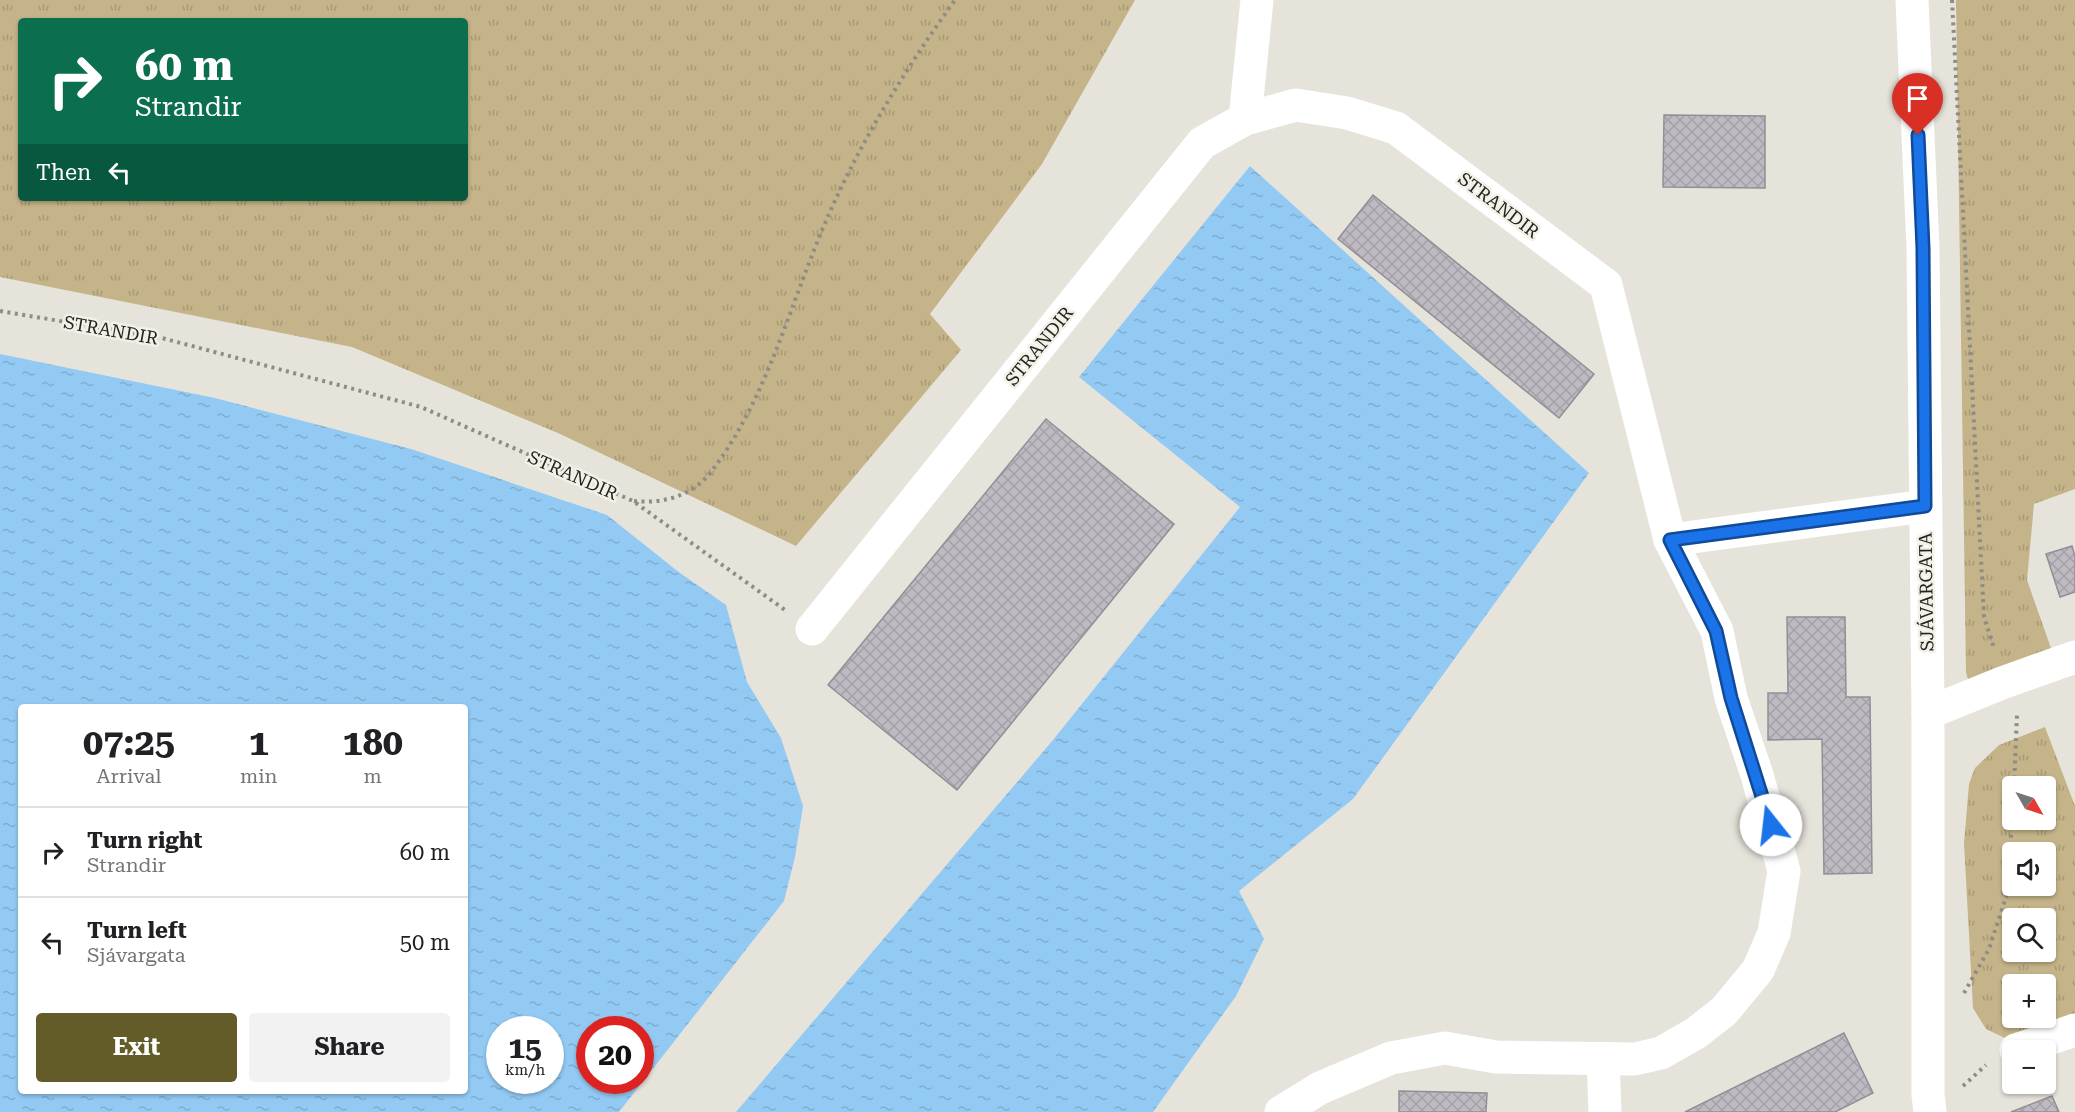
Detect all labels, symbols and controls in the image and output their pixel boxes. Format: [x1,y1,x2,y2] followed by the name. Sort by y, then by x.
[135,41,233,90] text: 60 m
[36,42,114,120] icon: right
[1892,73,1943,135] pin
[1901,82,1934,115] icon: arrive
[135,91,242,123] text: Strandir
[103,156,136,189] icon: left
[36,160,91,185] text: Then
[1454,168,1544,243] street label: STRANDIR
[1001,302,1078,390] street label: STRANDIR
[62,311,160,349] street label: STRANDIR
[525,446,621,504] street label: STRANDIR
[1914,532,1938,652] street label: SJÁVARGATA
[83,722,175,764] text: 07:25
[249,722,269,764] text: 1
[343,722,403,764] text: 180
[96,764,161,788] text: Arrival
[240,764,277,788] text: min
[364,764,382,788] text: m
[2002,776,2056,830] north arrow
[2002,776,2056,1094] map controls
[1739,793,1803,857] position arrow
[87,828,202,853] text: Turn right
[36,836,69,869] icon: right
[400,840,450,865] text: 60 m
[2002,842,2056,896] button: sound
[87,853,166,877] text: Strandir
[2002,908,2056,962] button: search
[87,918,187,943] text: Turn left
[36,926,69,959] icon: left
[400,930,450,955] text: 50 m
[87,943,186,967] text: Sjávargata
[2002,974,2056,1028] button: +
[36,1013,237,1082] button: Exit
[249,1013,450,1082] button: Share
[576,1016,654,1094] speed limit sign: 20
[508,1030,542,1065] text: 15
[2002,1040,2056,1094] button: −
[505,1061,545,1079] text: km/h

